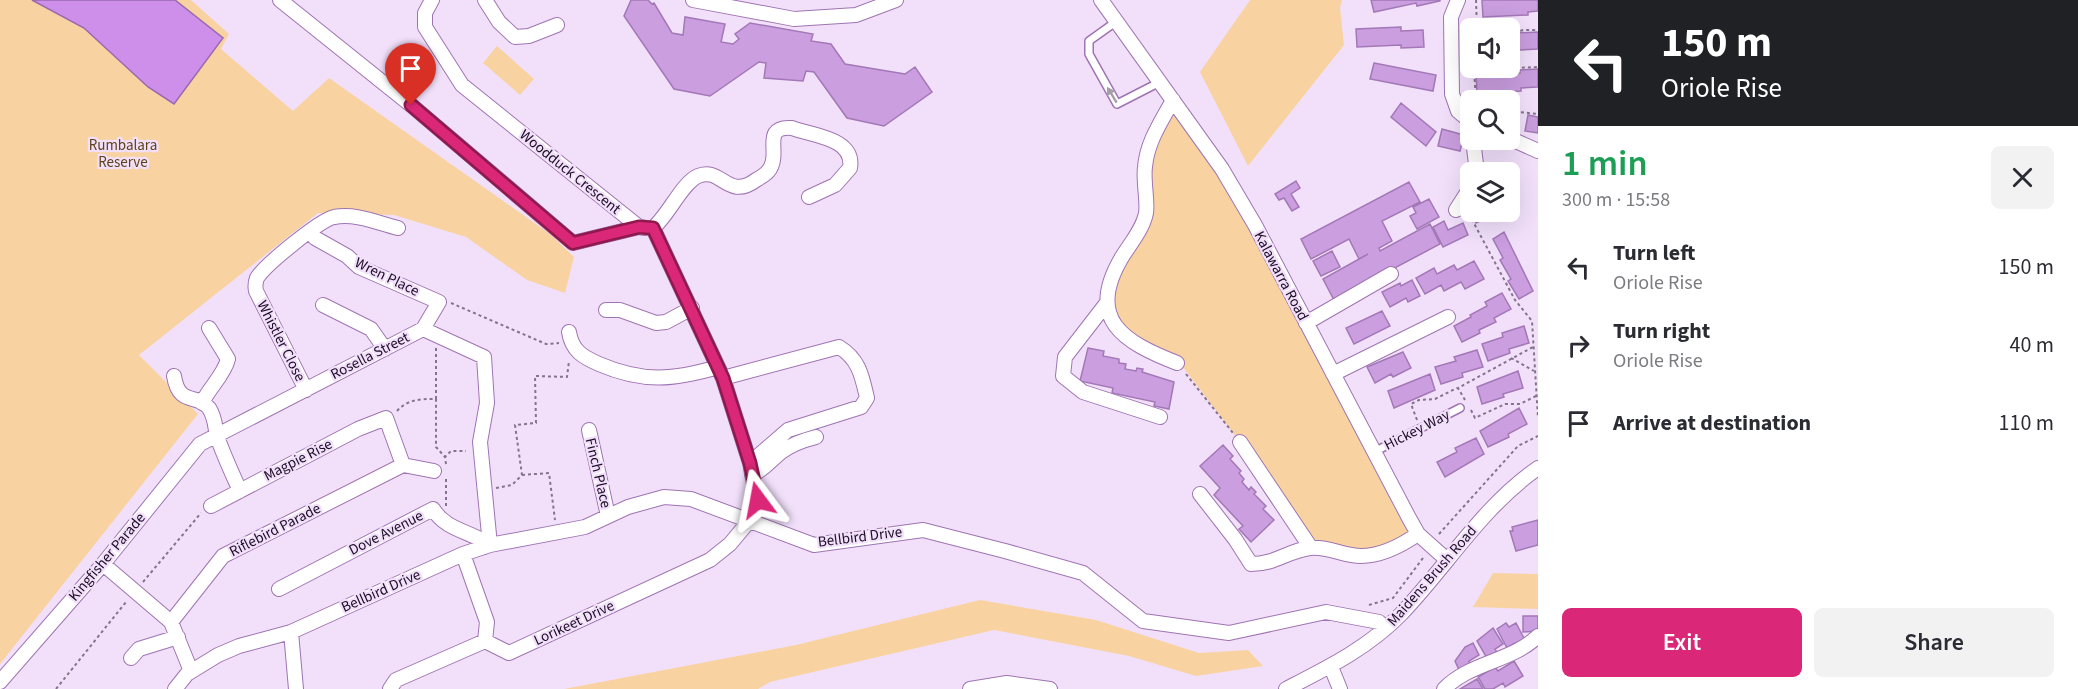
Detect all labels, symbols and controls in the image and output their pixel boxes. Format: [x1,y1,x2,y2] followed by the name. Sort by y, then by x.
[1661,13,1772,73] text: 150 m
[1460,18,1520,222] map controls
[1460,18,1520,78] button: sound
[1562,24,1640,102] icon: left
[385,43,436,105] pin
[394,52,427,85] icon: arrive
[1661,69,1782,108] text: Oriole Rise
[1107,87,1118,104] one-way arrow
[1460,90,1520,150] button: search
[515,125,625,219] street label: Woodduck Crescent
[89,135,157,173] park label: Rumbalara Reserve
[1562,138,1648,189] text: 1 min
[1991,146,2054,209] button: close
[1460,162,1520,222] button: layers
[1562,186,1670,214] text: 300 m · 15:58
[1249,228,1313,324] street label: Kalawarra Road
[1613,237,1695,269] text: Turn left
[1562,251,1595,284] icon: left
[1999,251,2054,283] text: 150 m
[351,252,423,302] street label: Wren Place
[1613,269,1703,297] text: Oriole Rise
[252,297,310,385] street label: Whistler Close
[1613,315,1710,347] text: Turn right
[327,327,413,385] street label: Rosella Street
[1562,329,1595,362] icon: right
[2009,329,2054,361] text: 40 m
[1613,347,1703,375] text: Oriole Rise
[1381,405,1453,455] street label: Hickey Way
[1562,407,1595,440] icon: arrive
[1613,407,1811,439] text: Arrive at destination
[1999,407,2054,439] text: 110 m
[260,434,336,486] street label: Magpie Rise
[580,436,616,510] street label: Finch Place
[726,468,790,532] position arrow
[226,498,324,562] street label: Riflebird Parade
[345,505,427,561] street label: Dove Avenue
[64,508,150,606] street label: Kingfisher Parade
[817,521,903,553] street label: Bellbird Drive
[1382,521,1482,631] street label: Maidens Brush Road
[338,564,424,618] street label: Bellbird Drive
[530,595,618,651] street label: Lorikeet Drive
[1562,608,1802,677] button: Exit
[1814,608,2054,677] button: Share

